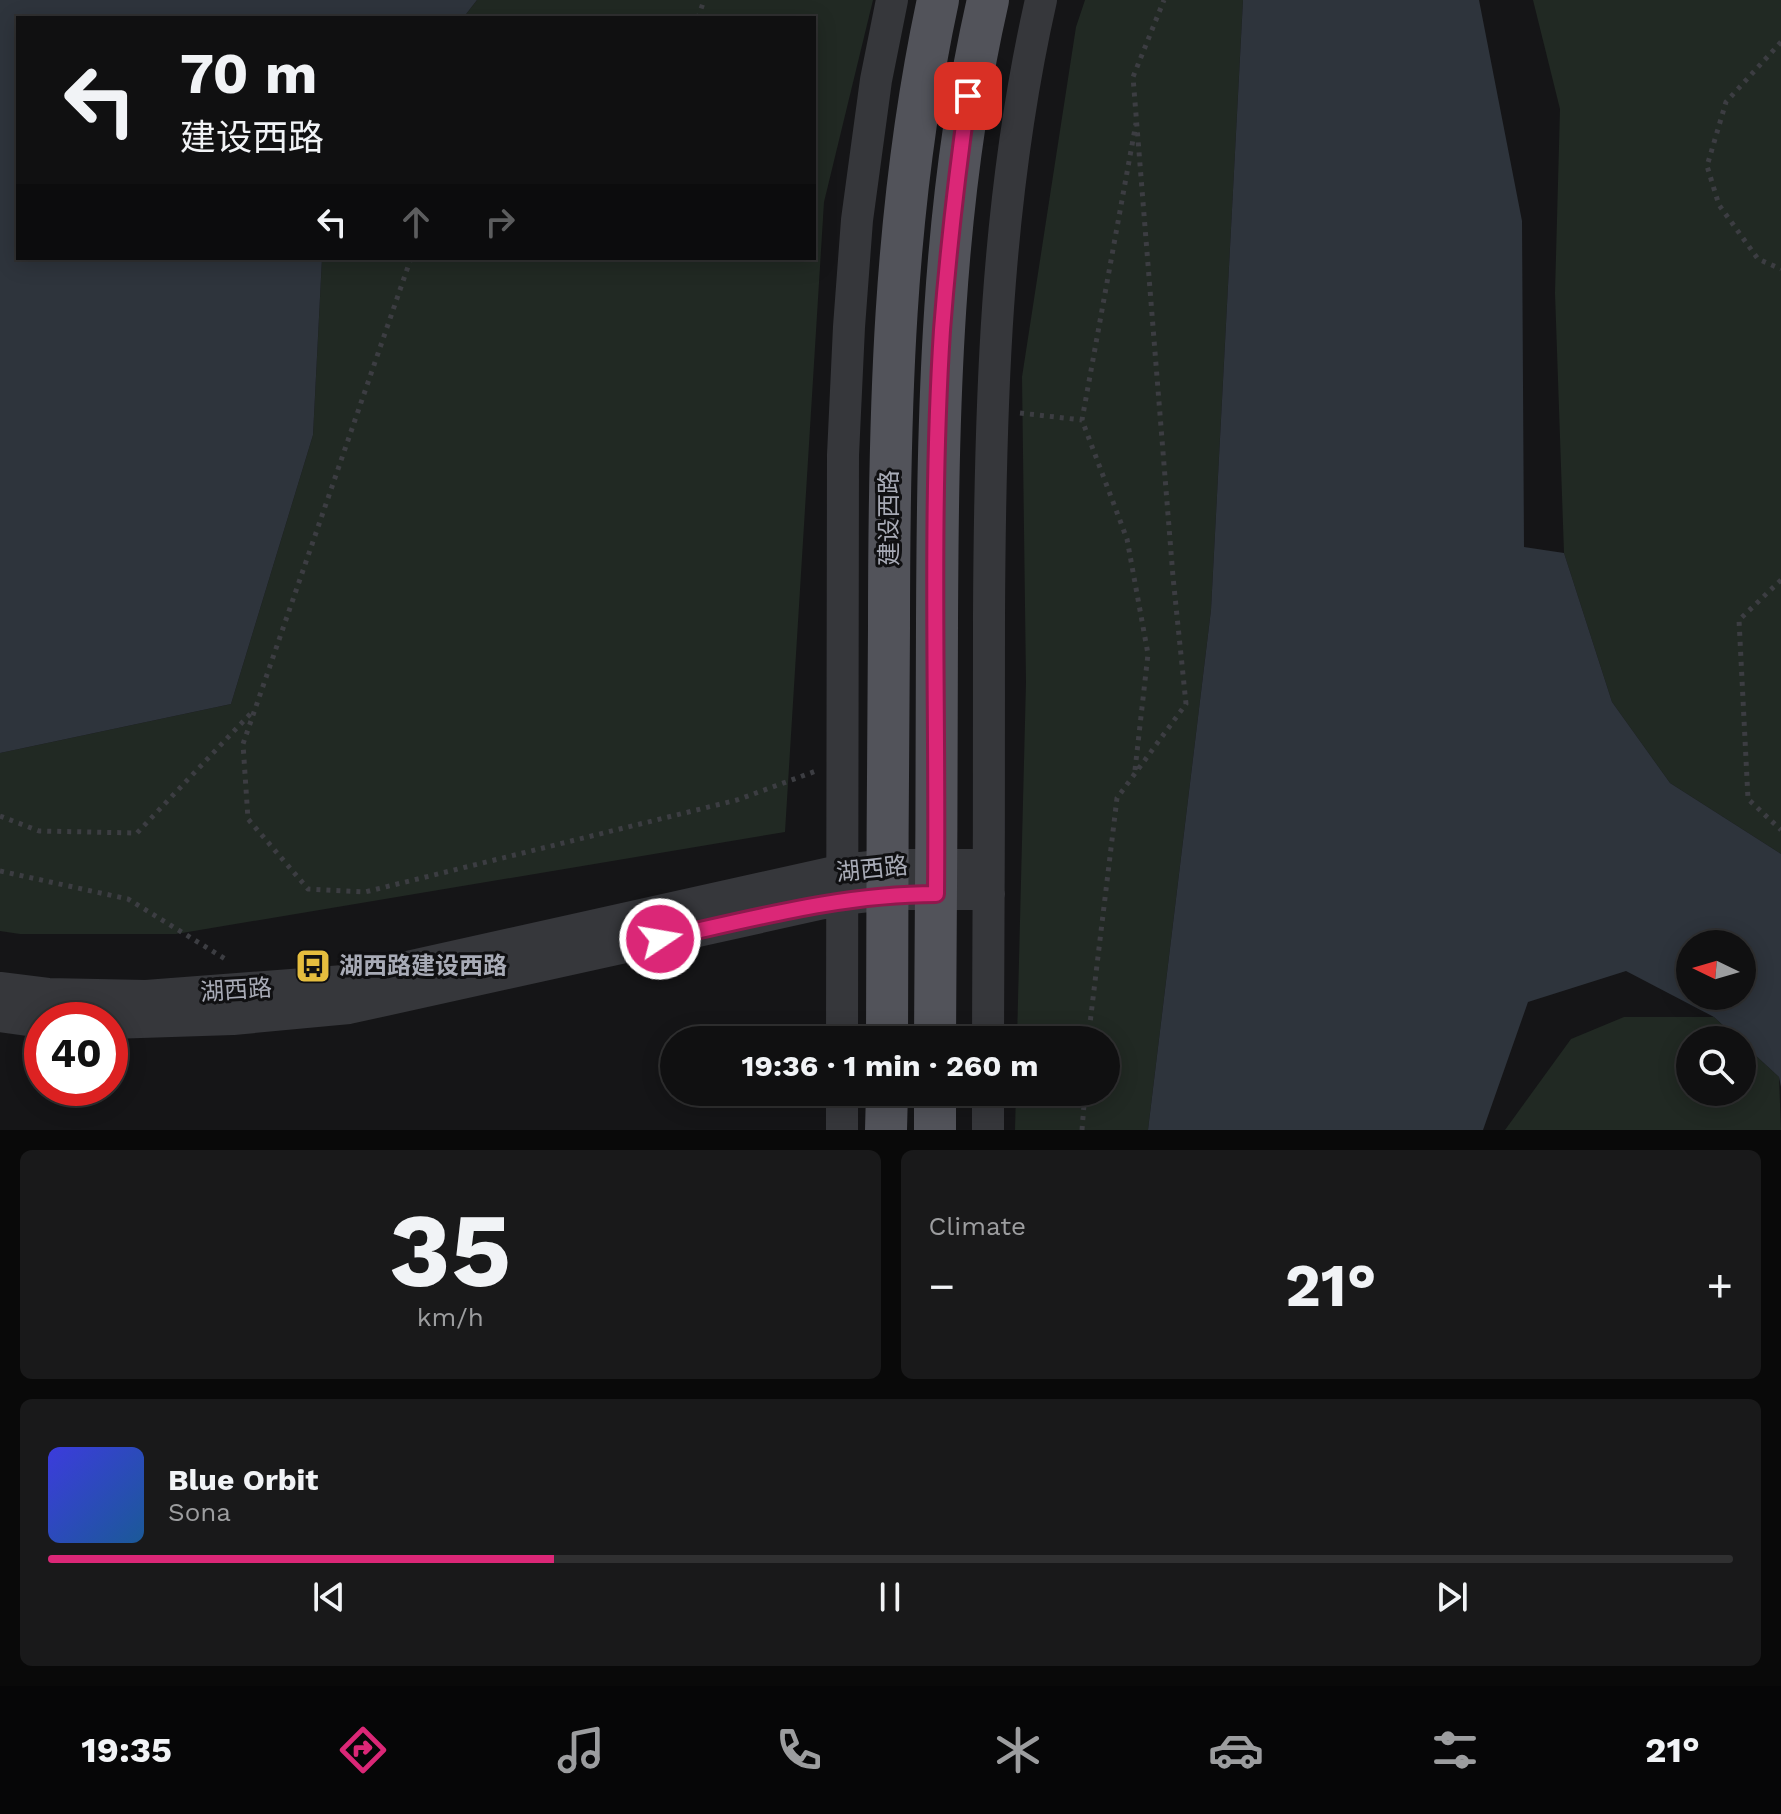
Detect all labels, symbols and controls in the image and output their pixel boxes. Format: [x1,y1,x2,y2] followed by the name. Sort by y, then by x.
[180,41,317,107] text: 70 m
[48,48,152,152] icon: left
[934,62,1002,130] pin
[946,74,990,118] icon: arrive
[180,117,324,159] text: 建设西路
[310,200,354,244] icon: left
[394,200,438,244] icon: ahead
[478,200,522,244] icon: right
[875,470,903,566] street label: 建设西路
[835,851,909,887] street label: 湖西路
[618,897,702,981] position arrow
[1676,930,1756,1010] north arrow
[1676,930,1756,1106] map controls
[294,947,332,985] bus stop icon: 湖西路建设西路
[339,952,507,980] place label: 湖西路建设西路
[199,974,273,1006] street label: 湖西路
[24,1002,128,1106] speed limit sign: 40
[1676,1026,1756,1106] button: search
[742,1048,1038,1083] text: 19:36 · 1 min · 260 m
[389,1189,511,1311] text: 35
[929,1211,1026,1241] text: Climate
[1285,1250,1376,1321] text: 21°
[929,1260,955,1312] text: −
[1706,1260,1733,1312] text: +
[417,1302,484,1332] text: km/h
[168,1462,318,1497] text: Blue Orbit
[168,1497,231,1527] text: Sona
[307,1575,351,1619] icon: previous
[868,1575,912,1619] icon: pause
[1430,1575,1474,1619] icon: next
[335,1722,391,1778] icon: directions
[553,1722,609,1778] icon: music
[771,1722,827,1778] icon: phone
[990,1722,1046,1778] icon: climate
[1208,1722,1264,1778] icon: car
[1427,1722,1483,1778] icon: filters
[81,1729,172,1771] text: 19:35
[1645,1729,1700,1771] text: 21°

